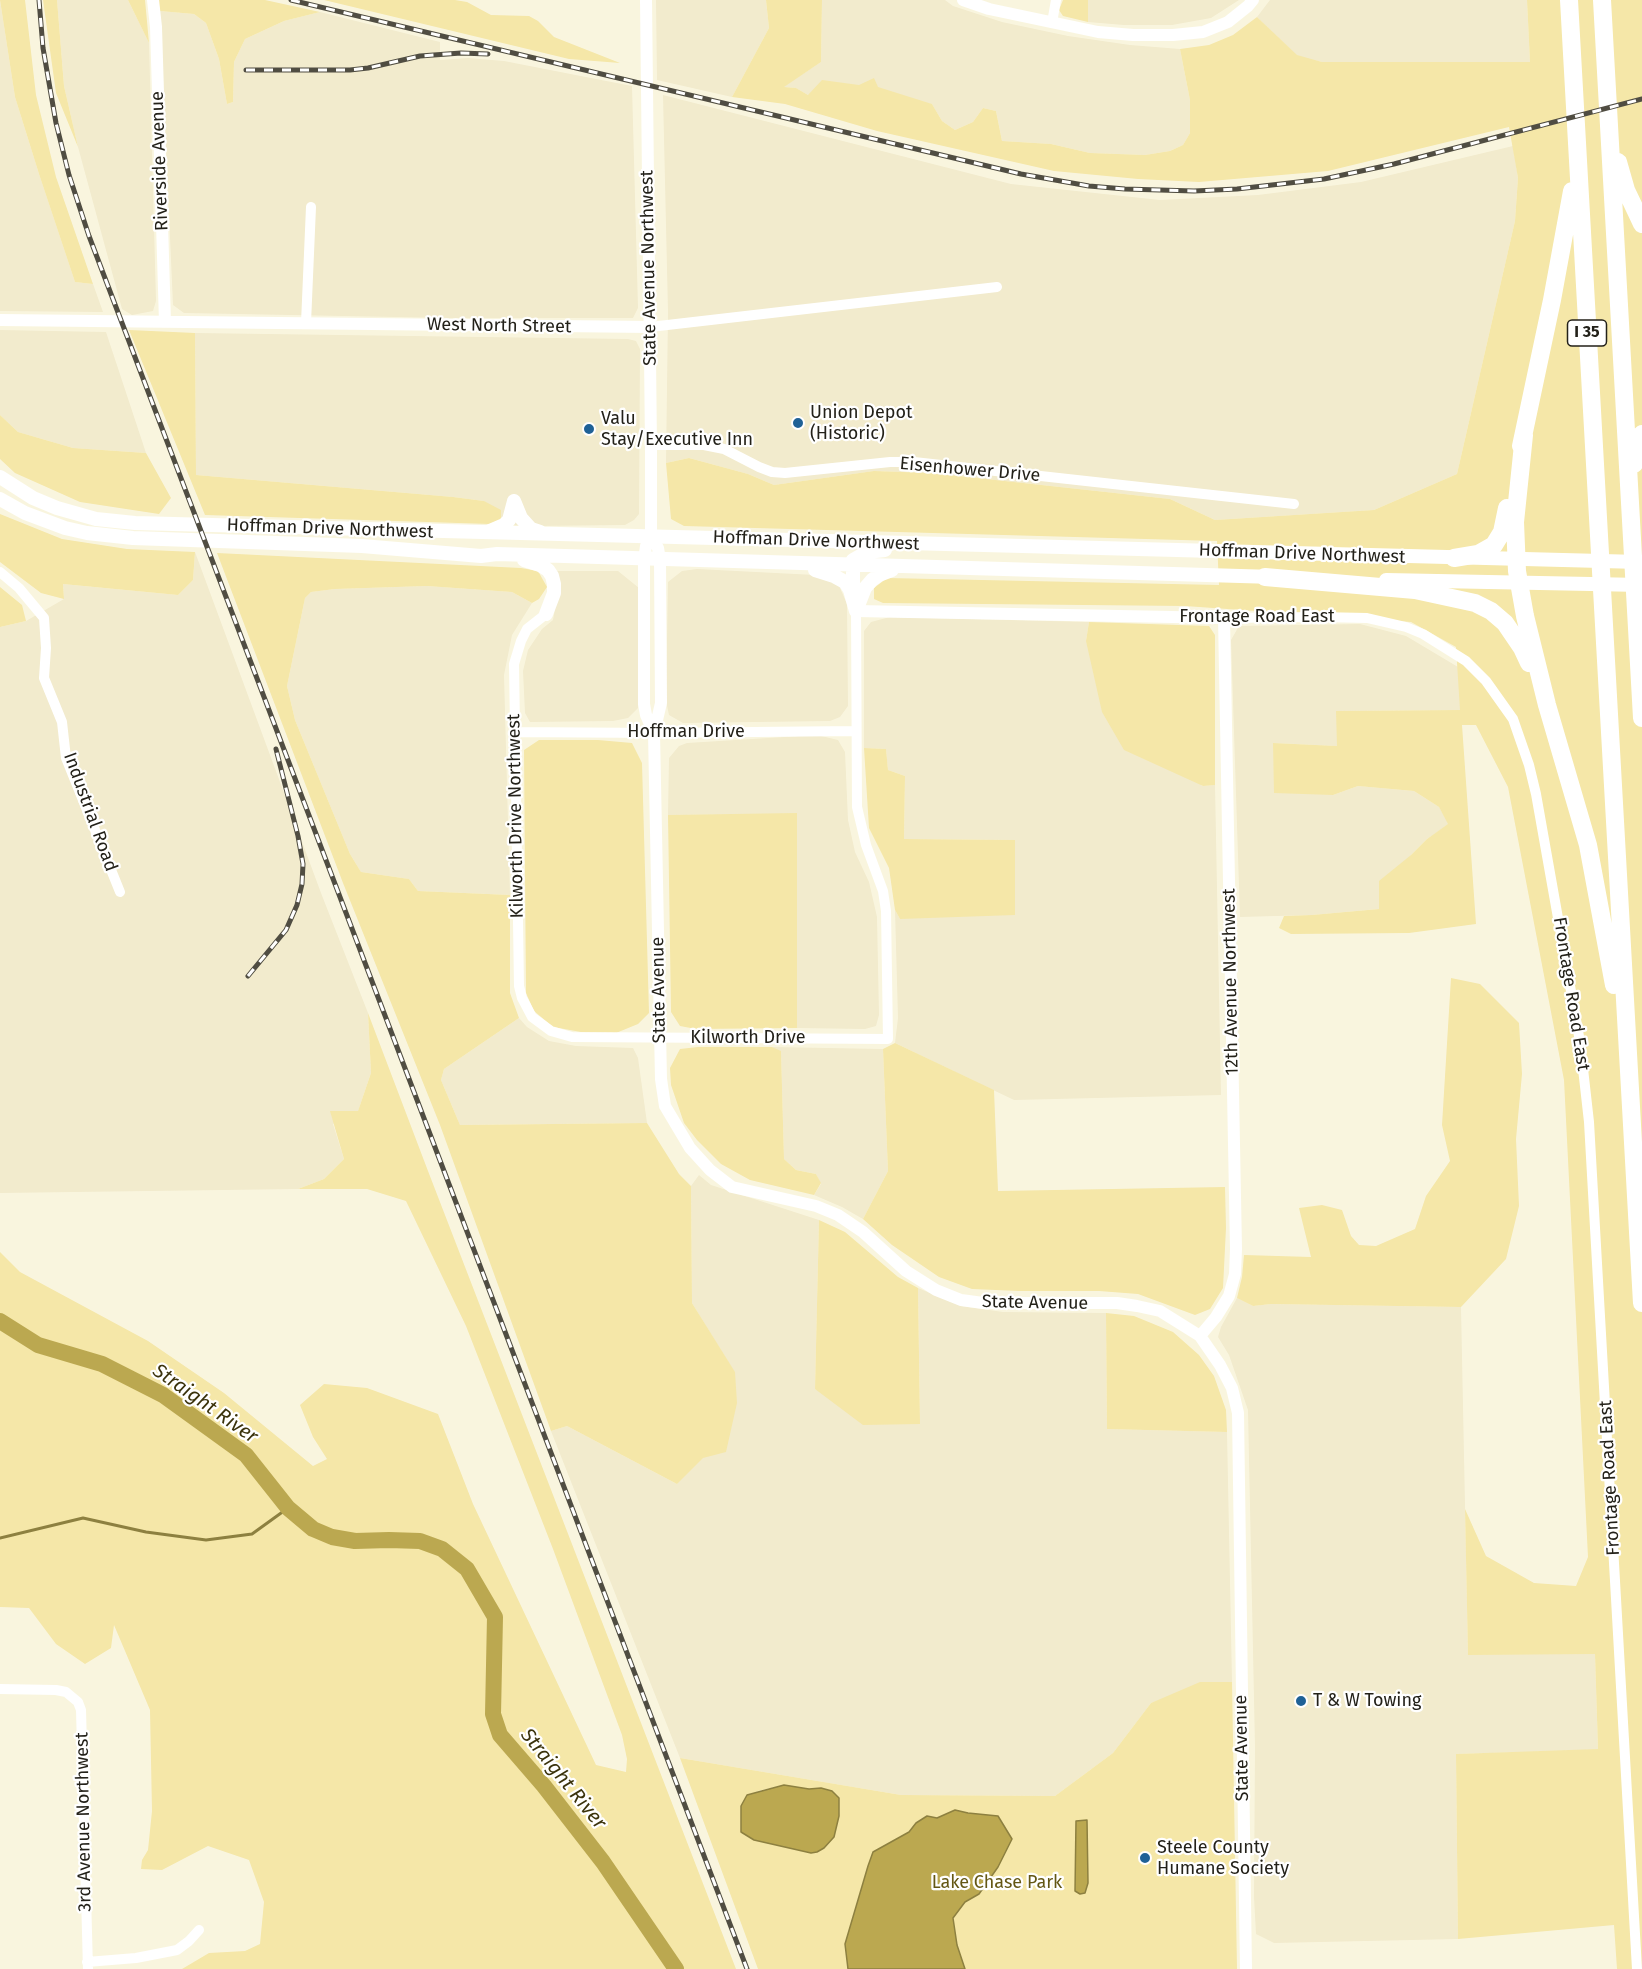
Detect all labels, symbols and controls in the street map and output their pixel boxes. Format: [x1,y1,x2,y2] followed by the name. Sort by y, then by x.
[147,91,173,231] street label: Riverside Avenue
[636,170,662,366] street label: State Avenue Northwest
[427,314,571,338] street label: West North Street
[1568,320,1606,346] road number: I 35
[810,402,912,444] place label: Union Depot (Historic)
[601,408,753,450] place label: Valu Stay/Executive Inn
[791,416,805,430] marker: Union Depot (Historic)
[582,422,596,436] marker: Valu Stay/Executive Inn
[899,453,1041,487] street label: Eisenhower Drive
[226,515,434,543] street label: Hoffman Drive Northwest
[712,527,920,555] street label: Hoffman Drive Northwest
[1198,540,1406,568] street label: Hoffman Drive Northwest
[1179,606,1335,628] street label: Frontage Road East
[503,714,529,918] street label: Kilworth Drive Northwest
[627,721,745,743] street label: Hoffman Drive
[58,749,122,875] street label: Industrial Road
[1219,888,1243,1076] street label: 12th Avenue Northwest
[1548,916,1594,1072] street label: Frontage Road East
[647,937,671,1043] street label: State Avenue
[690,1027,806,1049] street label: Kilworth Drive
[982,1291,1088,1315] street label: State Avenue
[148,1359,262,1449] water label: Straight River
[1595,1400,1625,1556] street label: Frontage Road East
[1313,1690,1421,1712] place label: T & W Towing
[1294,1694,1308,1708] marker: T & W Towing
[1230,1695,1254,1801] street label: State Avenue
[515,1724,611,1834] water label: Straight River
[72,1732,96,1912] street label: 3rd Avenue Northwest
[1157,1837,1289,1880] place label: Steele County Humane Society
[1138,1851,1152,1865] marker: Steele County Humane Society
[932,1872,1062,1894] park label: Lake Chase Park

